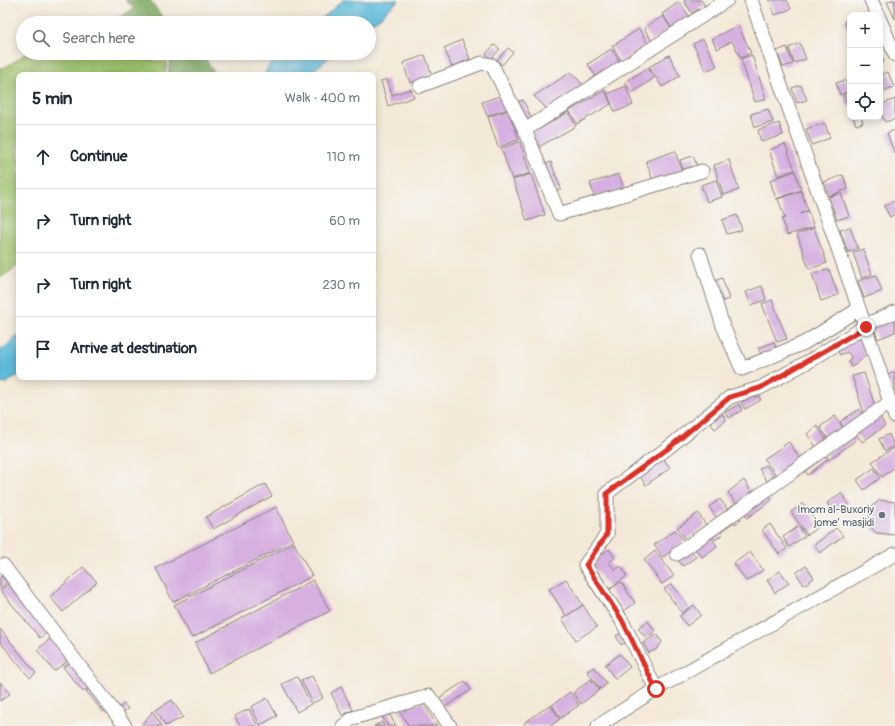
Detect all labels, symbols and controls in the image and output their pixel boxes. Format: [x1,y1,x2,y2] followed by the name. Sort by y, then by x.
[847,12,883,120] map controls
[847,12,883,48] button: +
[16,16,376,60] search box
[30,27,52,49] icon: search
[62,29,135,48] text: Search here
[847,48,883,84] button: −
[847,84,883,120] button: locate
[32,88,72,109] text: 5 min
[285,90,360,106] text: Walk · 400 m
[32,146,54,168] icon: ahead
[70,147,128,166] text: Continue
[327,149,360,165] text: 110 m
[32,210,54,232] icon: right
[70,211,131,230] text: Turn right
[329,213,360,229] text: 60 m
[32,274,54,296] icon: right
[70,275,131,294] text: Turn right
[323,277,360,293] text: 230 m
[857,318,875,336] route end
[32,338,54,360] icon: arrive
[70,339,197,358] text: Arrive at destination
[797,503,874,529] place label: Imom al-Buxoriy jome’ masjidi
[877,510,887,520] marker: Imom al-Buxoriy jome’ masjidi
[647,680,665,698] route start

